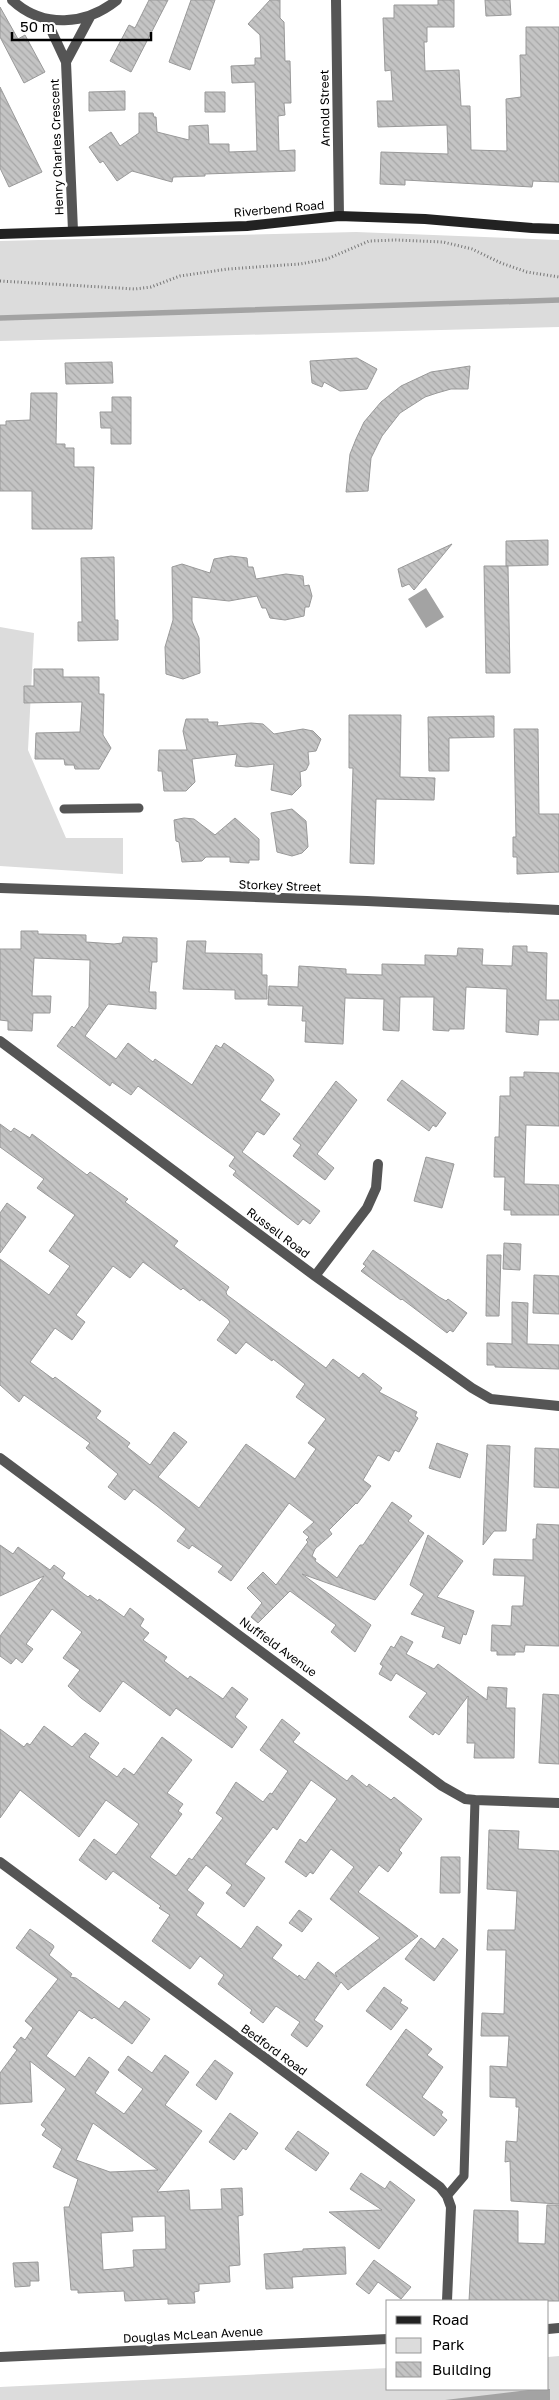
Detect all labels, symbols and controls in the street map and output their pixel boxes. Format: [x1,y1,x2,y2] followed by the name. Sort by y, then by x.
[12,10,151,42] scale bar
[20,17,55,35] text: 50 m
[316,69,333,147] street label: Arnold Street
[47,78,66,216] street label: Henry Charles Crescent
[233,197,325,220] street label: Riverbend Road
[238,877,322,894] street label: Storkey Street
[244,1204,313,1261] street label: Russell Road
[237,1614,320,1680] street label: Nuffield Avenue
[238,2021,310,2079] street label: Bedford Road
[386,2300,549,2390] legend
[432,2310,469,2328] text: Road
[123,2323,263,2346] street label: Douglas McLean Avenue
[432,2335,465,2353] text: Park
[432,2360,492,2378] text: Building

